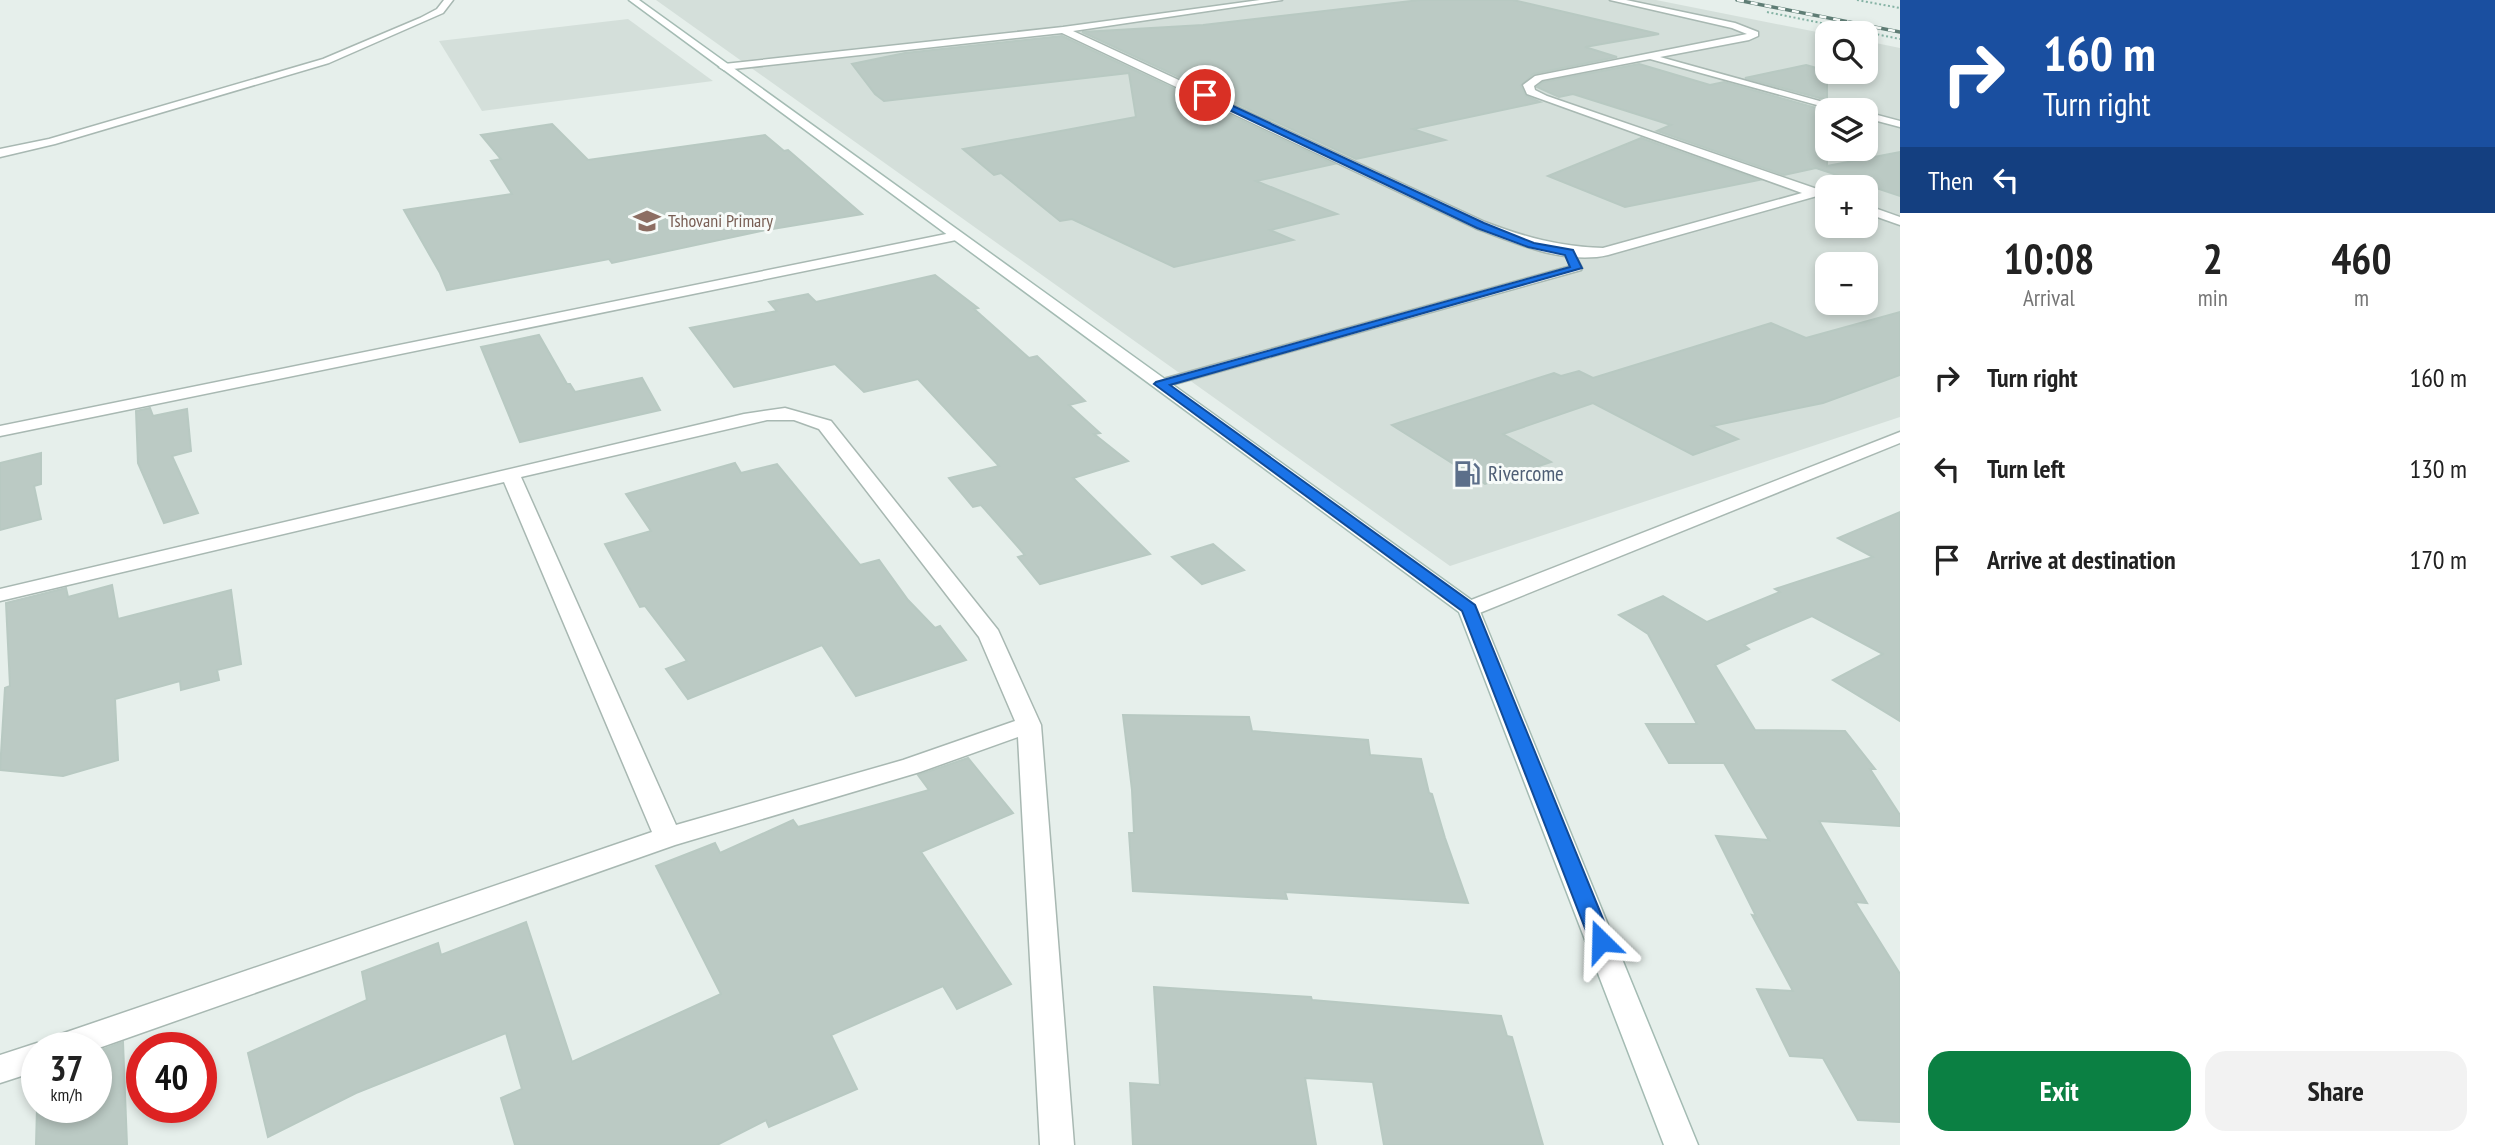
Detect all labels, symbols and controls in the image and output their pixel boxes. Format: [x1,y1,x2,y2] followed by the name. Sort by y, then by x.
[1815,21,1878,315] map controls
[1815,21,1878,84] button: search
[2043,21,2156,85] text: 160 m
[1928,28,2019,119] icon: right
[1175,65,1235,125] pin
[1186,76,1224,114] icon: arrive
[2043,83,2151,125] text: Turn right
[1815,98,1878,161] button: layers
[1987,161,2025,199] icon: left
[1928,164,1973,197] text: Then
[1815,175,1878,238] button: +
[632,206,662,236] school or university icon: Tshovani Primary
[668,209,773,232] place label: Tshovani Primary
[2003,231,2094,286] text: 10:08
[2203,231,2223,286] text: 2
[2331,231,2392,286] text: 460
[1815,252,1878,315] button: −
[2023,283,2075,312] text: Arrival
[2198,283,2228,312] text: min
[2354,283,2369,312] text: m
[1928,359,1966,397] icon: right
[1987,361,2078,394] text: Turn right
[2409,361,2467,394] text: 160 m
[1928,450,1966,488] icon: left
[1987,452,2065,485] text: Turn left
[2409,452,2467,485] text: 130 m
[1452,459,1482,489] fuel station icon: Rivercome
[1488,460,1564,487] place label: Rivercome
[1928,541,1966,579] icon: arrive
[1987,543,2176,576] text: Arrive at destination
[2409,543,2467,576] text: 170 m
[1564,904,1638,978] position arrow
[126,1032,217,1123] speed limit sign: 40
[50,1045,83,1091] text: 37
[1928,1051,2191,1131] button: Exit
[2205,1051,2467,1131] button: Share
[51,1083,82,1106] text: km/h

